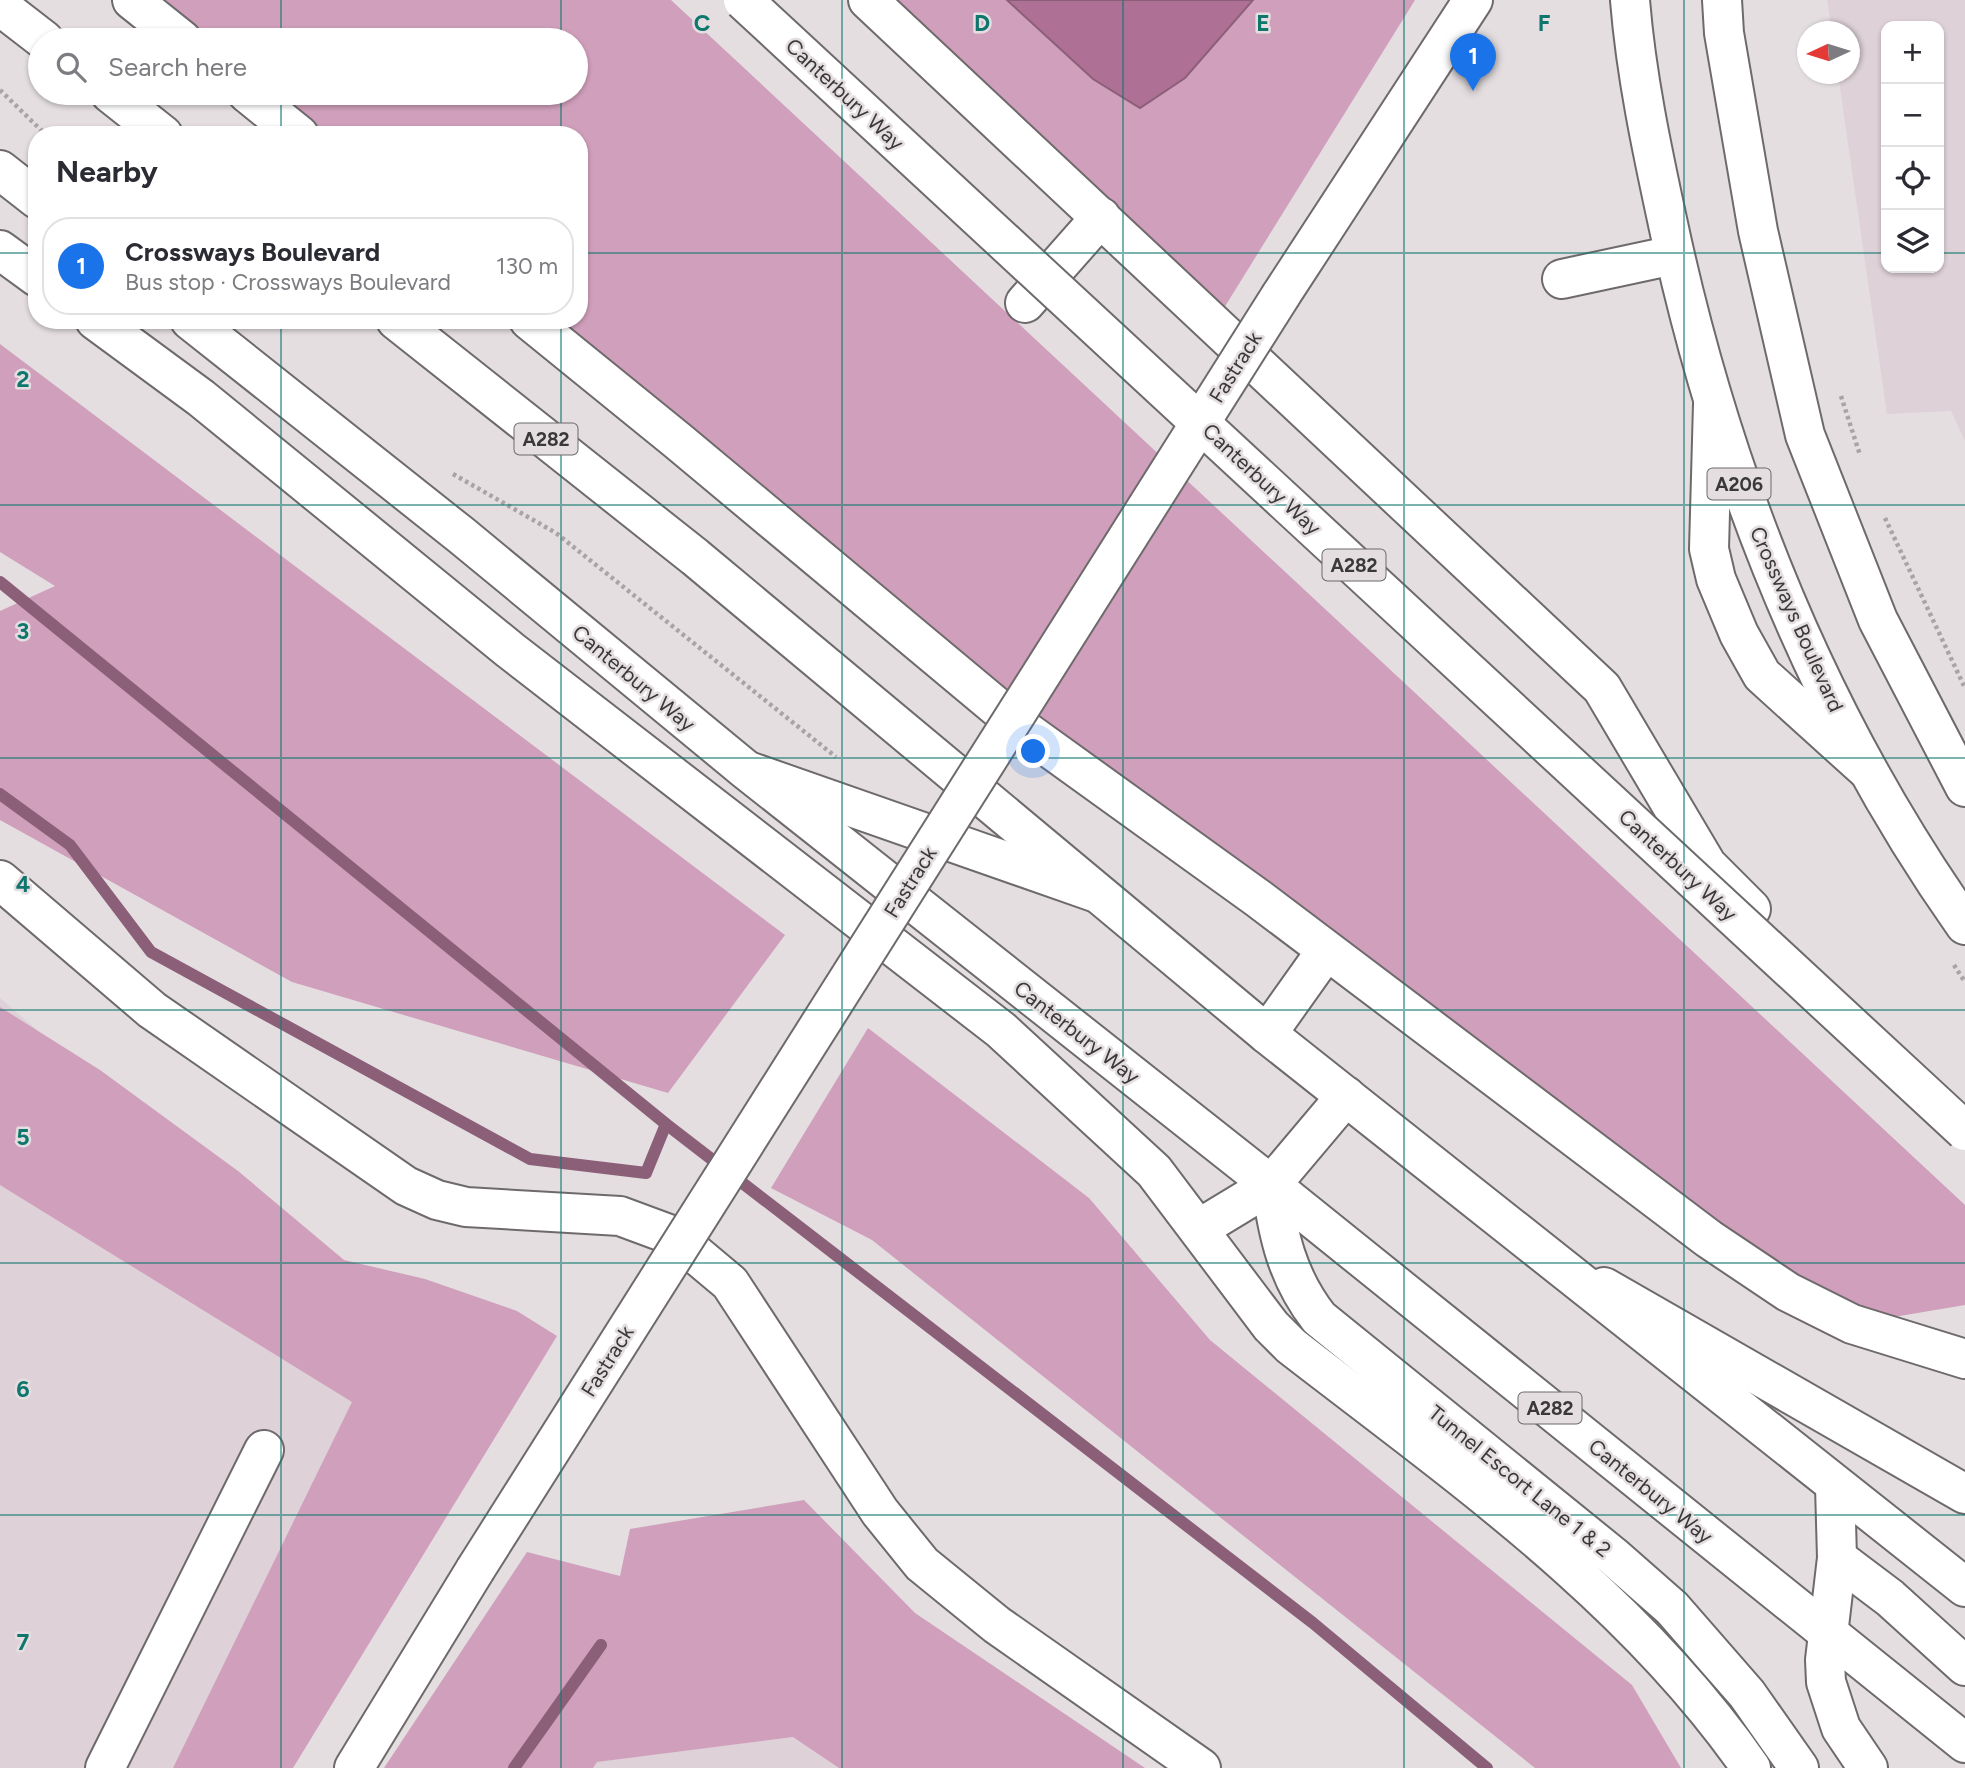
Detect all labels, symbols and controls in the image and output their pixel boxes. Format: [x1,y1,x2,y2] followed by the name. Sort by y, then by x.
[694,9,711,37] text: C
[974,9,990,37] text: D
[1256,9,1270,37] text: E
[1538,9,1551,37] text: F
[1797,21,1860,84] north arrow
[1881,21,1944,273] map controls
[1881,21,1944,84] button: +
[28,28,588,105] search box
[781,33,909,155] street label: Canterbury Way
[1450,33,1496,91] pin: 1
[52,48,90,86] icon: search
[108,51,247,83] text: Search here
[1881,84,1944,147] button: −
[1881,147,1944,210] button: locate
[56,153,158,190] text: Nearby
[1881,210,1944,273] button: layers
[125,236,380,268] text: Crossways Boulevard
[76,252,86,280] text: 1
[496,252,558,280] text: 130 m
[125,268,451,296] text: Bus stop · Crossways Boulevard
[1203,326,1267,407] street label: Fastrack
[16,365,30,393] text: 2
[1198,418,1326,540] street label: Canterbury Way
[514,424,578,454] road number: A282
[1708,468,1770,499] road number: A206
[1745,523,1849,715] street label: Crossways Boulevard
[1322,550,1386,580] road number: A282
[17,617,29,645] text: 3
[568,619,700,737] street label: Canterbury Way
[1016,734,1050,768] your location
[1614,804,1742,926] street label: Canterbury Way
[878,841,942,922] street label: Fastrack
[16,870,30,898] text: 4
[1009,975,1145,1089] street label: Canterbury Way
[16,1123,30,1151] text: 5
[575,1320,639,1401] street label: Fastrack
[16,1375,30,1403] text: 6
[1518,1392,1582,1424] road number: A282
[1424,1400,1616,1562] street label: Tunnel Escort Lane 1 & 2
[1584,1433,1718,1549] street label: Canterbury Way
[17,1628,30,1656] text: 7

